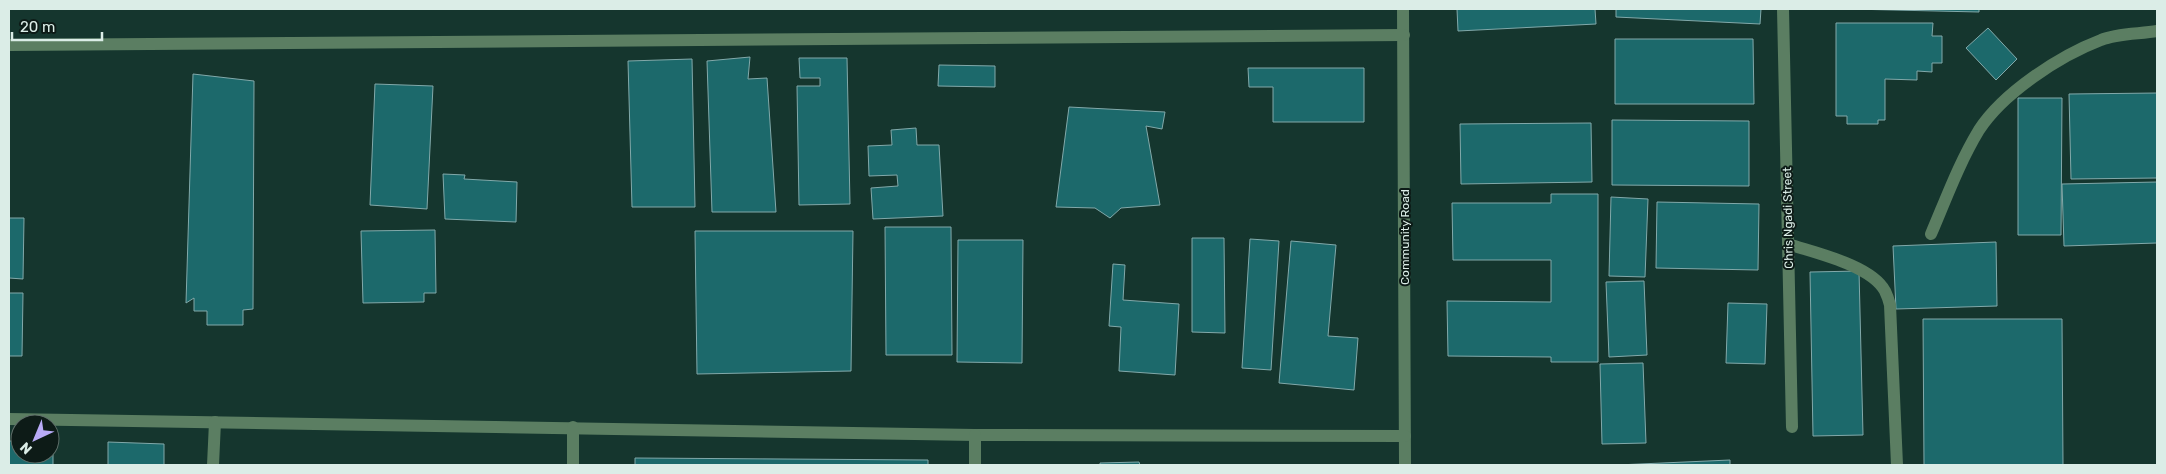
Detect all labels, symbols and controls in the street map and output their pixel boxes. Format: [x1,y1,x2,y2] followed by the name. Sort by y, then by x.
[12,10,102,42] scale bar
[20,18,55,36] text: 20 m
[1780,167,1796,269] street label: Chris Ngadi Street
[1398,189,1412,285] street label: Community Road
[10,414,60,464] north arrow
[17,438,36,458] text: N

